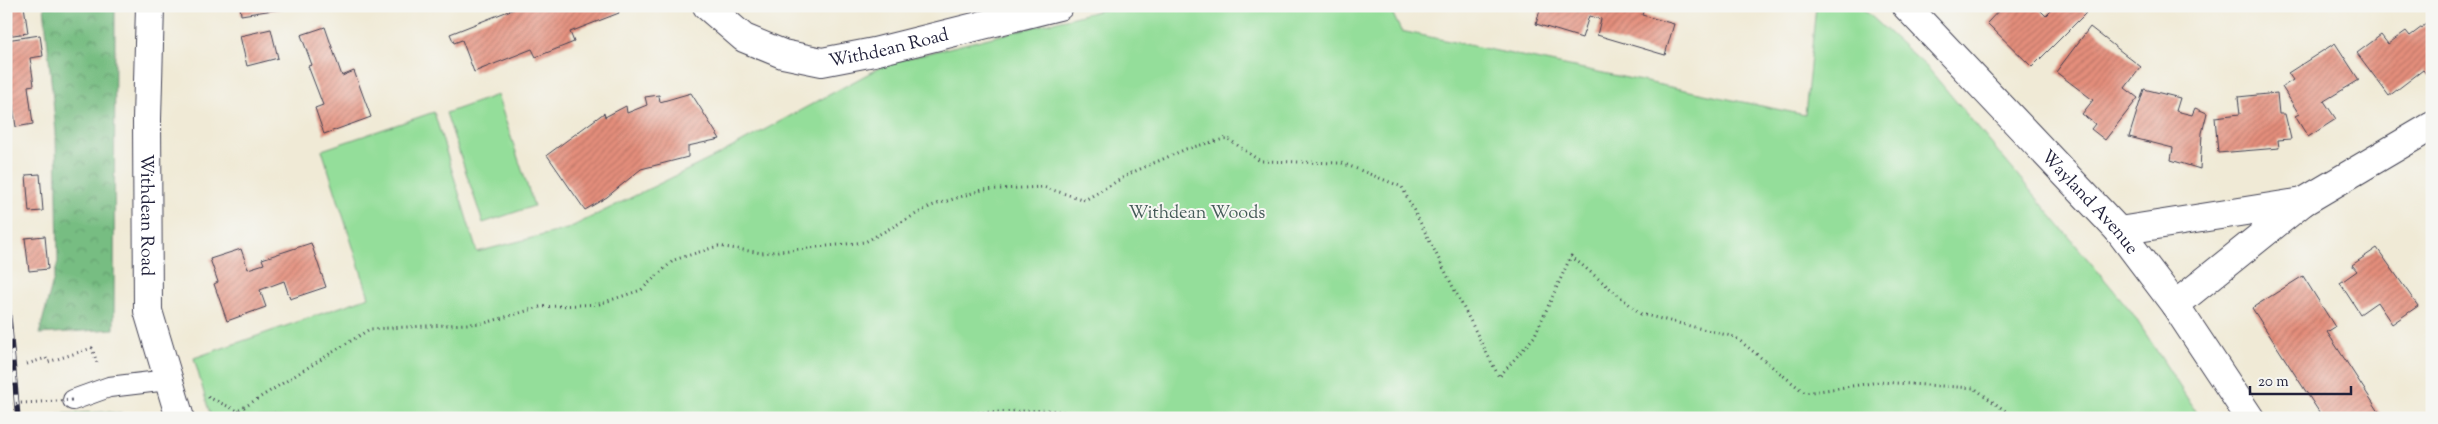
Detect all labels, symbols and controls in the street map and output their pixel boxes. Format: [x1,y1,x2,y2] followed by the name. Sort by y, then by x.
[827,23,952,75] street label: Withdean Road
[2034,145,2144,261] street label: Wayland Avenue
[132,154,159,276] street label: Withdean Road
[1129,201,1265,227] park label: Withdean Woods
[2250,364,2352,396] scale bar
[2258,372,2289,393] text: 20 m

